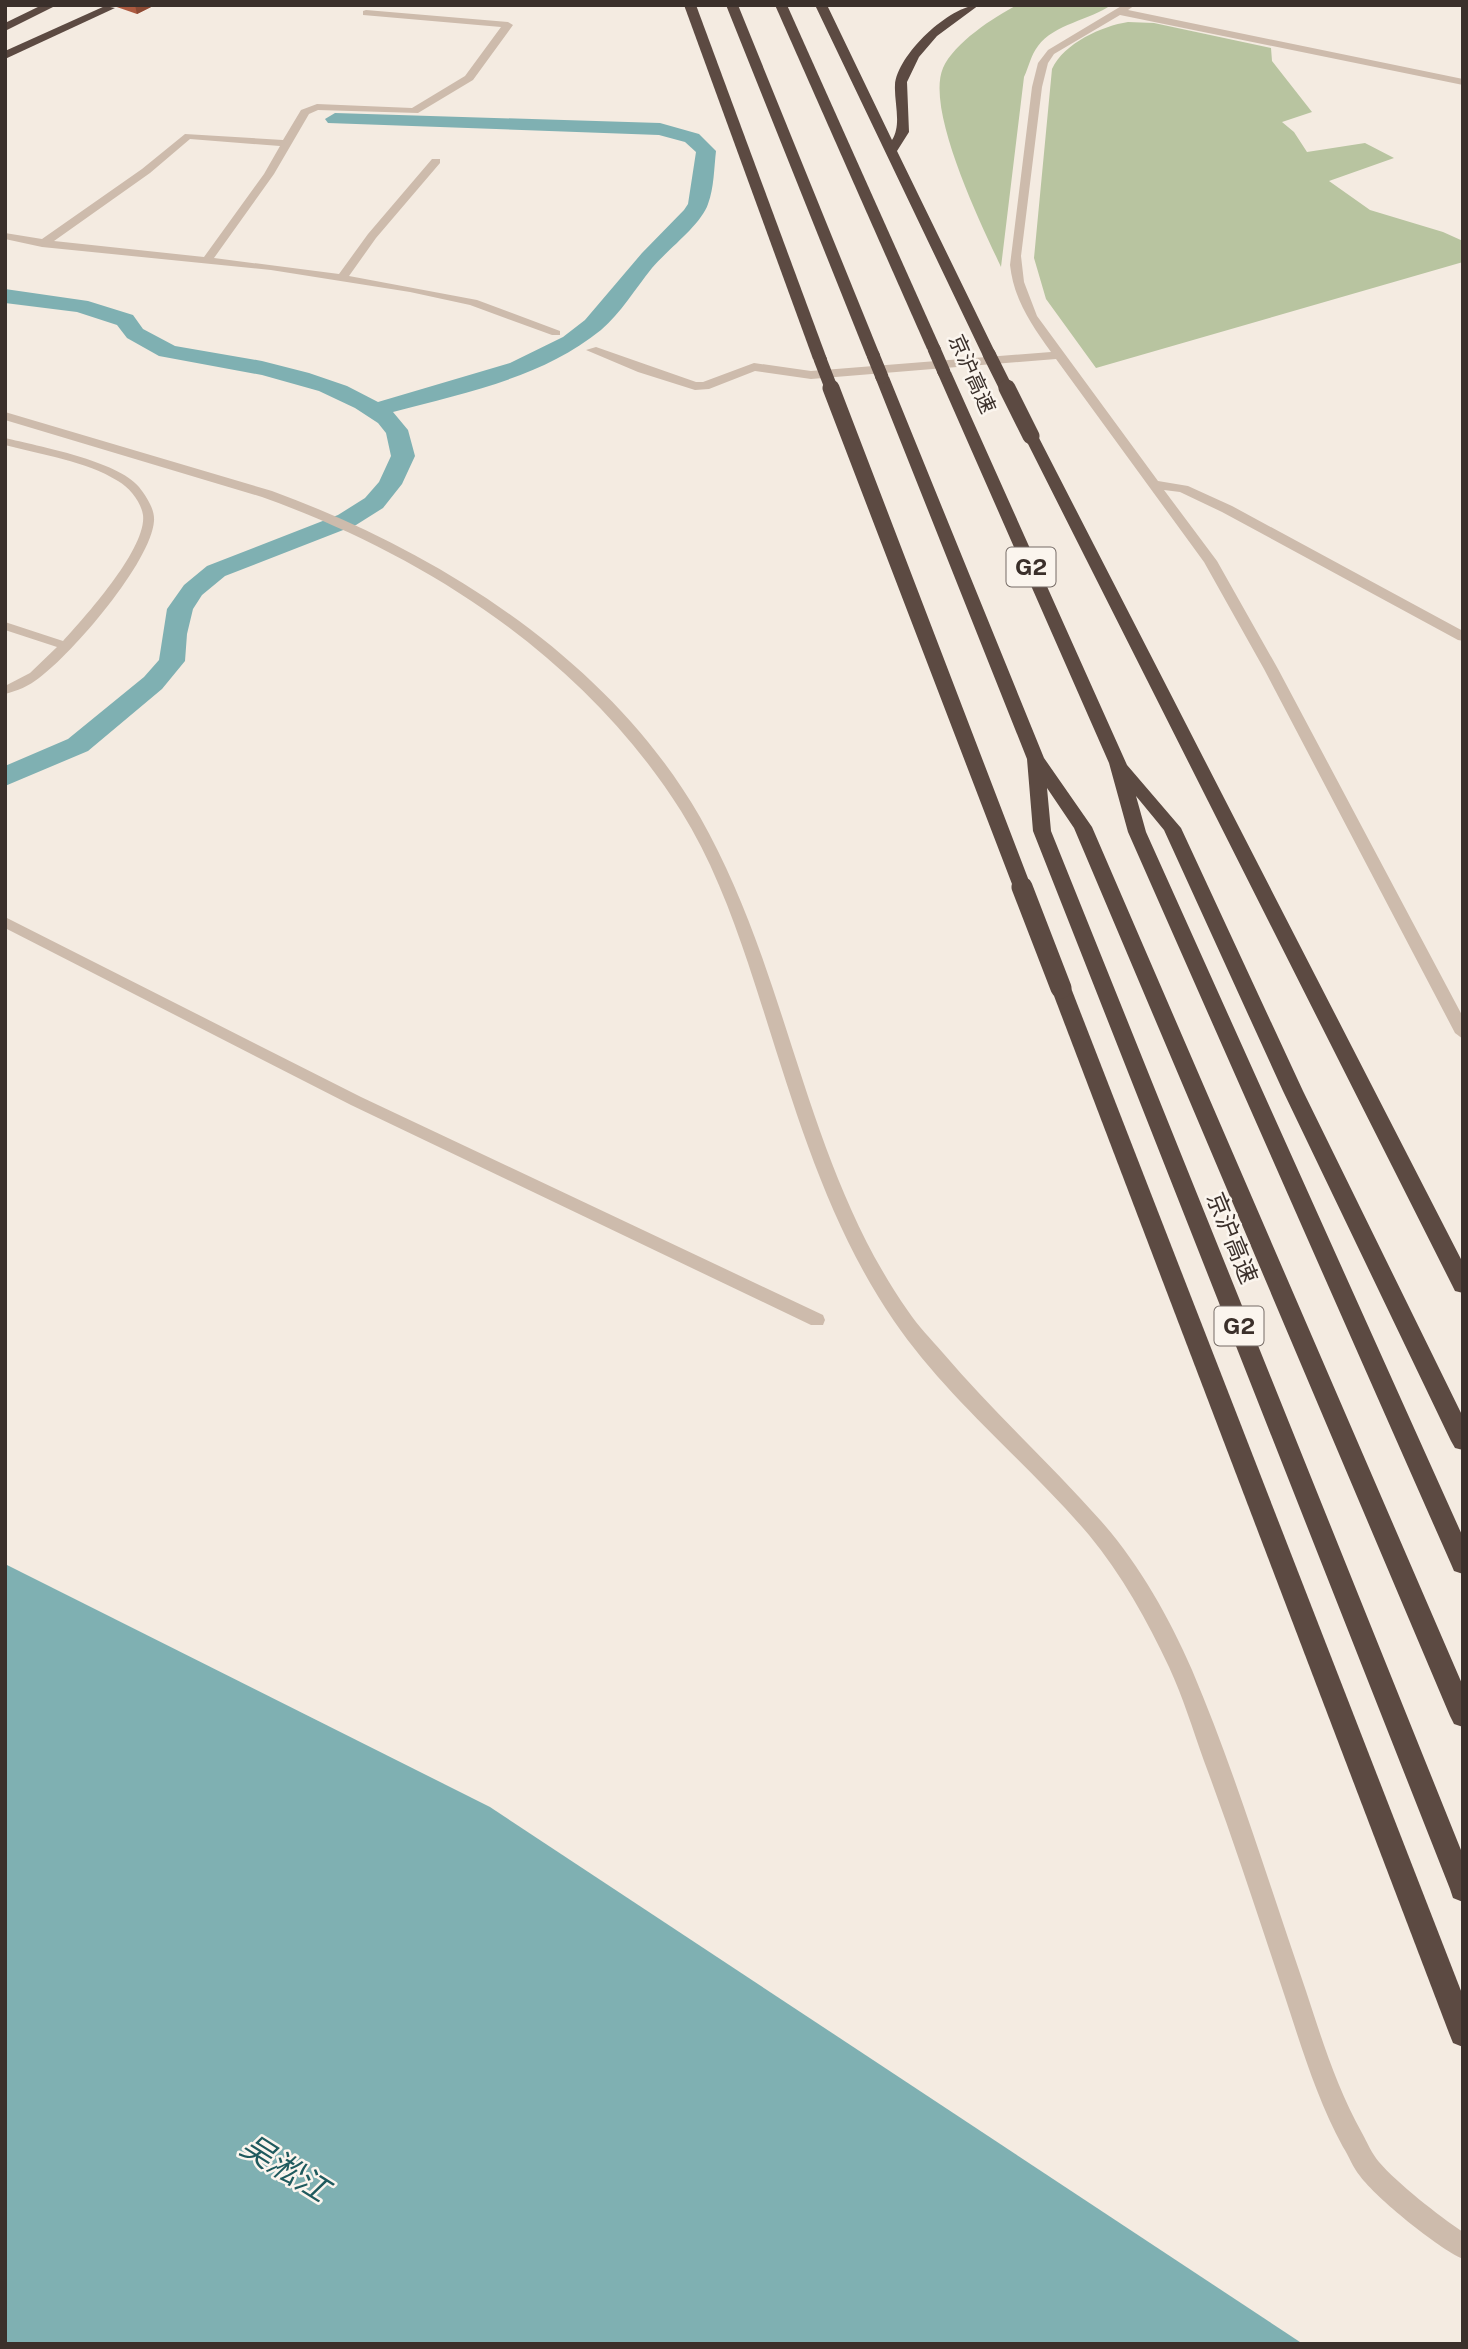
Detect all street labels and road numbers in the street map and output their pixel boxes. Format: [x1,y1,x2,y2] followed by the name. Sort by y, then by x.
[944,330,1001,417] street label: 京沪高速
[1006,548,1056,586] road number: G2
[1202,1188,1264,1287] street label: 京沪高速
[1214,1306,1264,1345] road number: G2

